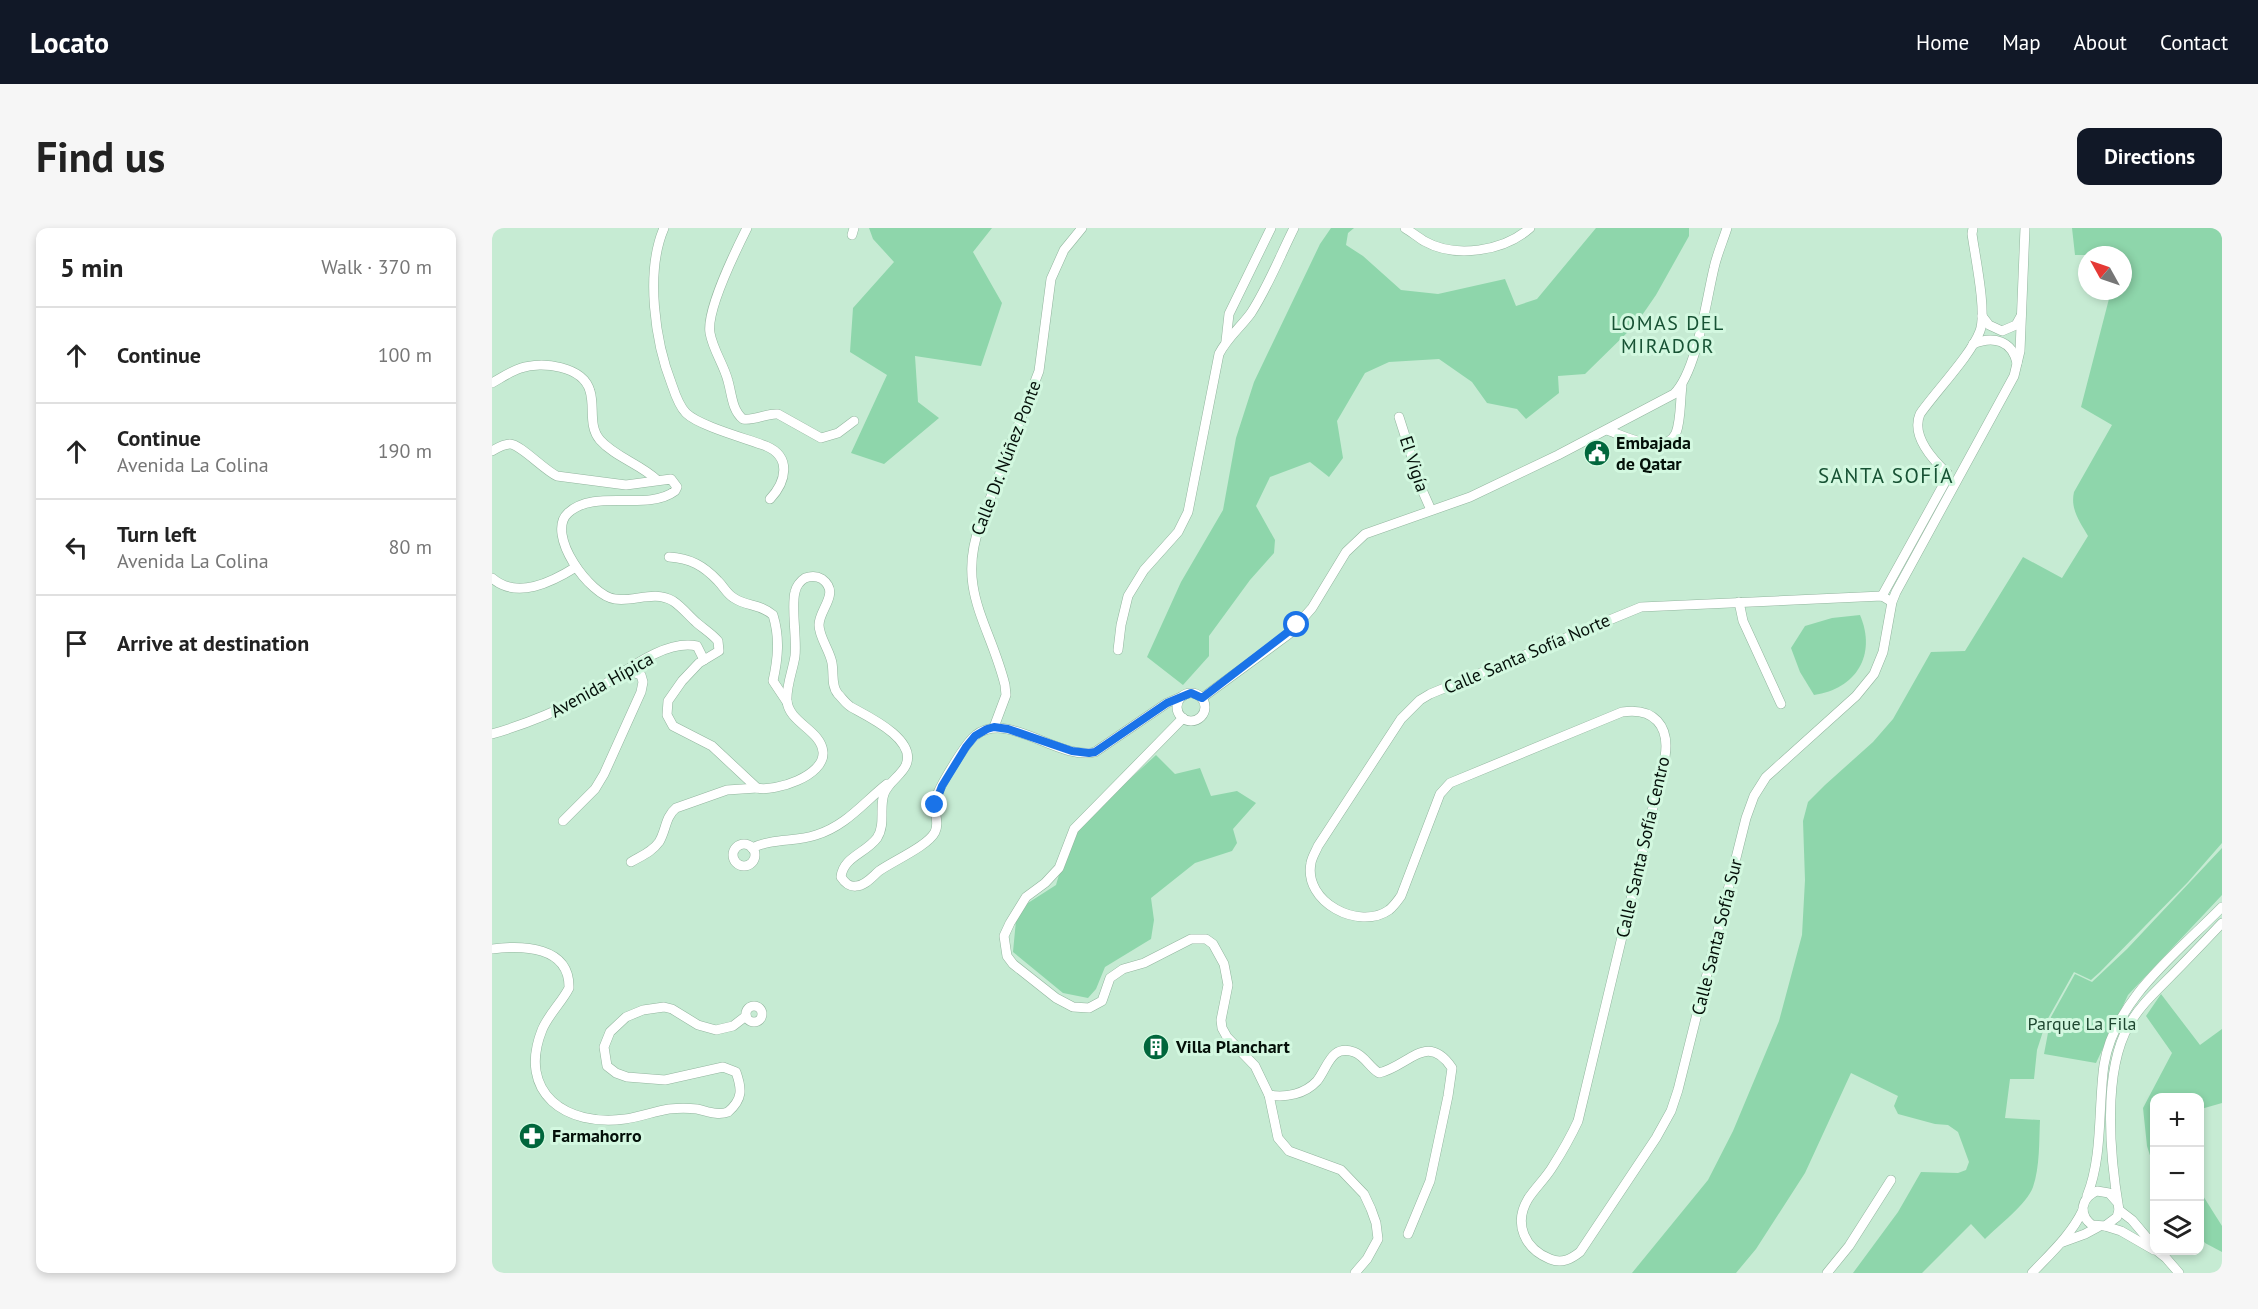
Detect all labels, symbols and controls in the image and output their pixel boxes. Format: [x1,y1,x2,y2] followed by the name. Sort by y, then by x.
[30,24,109,61] text: Locato
[1916,29,1969,56] text: Home
[2002,29,2041,56] text: Map
[2074,29,2127,56] text: About
[2160,29,2228,56] text: Contact
[2077,128,2222,185] button: Directions
[36,129,165,184] text: Find us
[2078,246,2132,300] north arrow
[60,251,123,284] text: 5 min
[321,254,432,280] text: Walk · 370 m
[1611,310,1725,359] district label: LOMAS DEL MIRADOR
[60,339,93,372] icon: ahead
[117,341,201,369] text: Continue
[378,342,432,368] text: 100 m
[965,377,1046,539] street label: Calle Dr. Núñez Ponte
[117,424,201,452] text: Continue
[1616,431,1691,475] place label: Embajada de Qatar
[1395,433,1434,495] street label: El Vigía
[60,435,93,468] icon: ahead
[378,438,432,464] text: 190 m
[1582,438,1612,468] public building icon: Embajada de Qatar
[117,452,269,478] text: Avenida La Colina
[1818,462,1954,489] district label: SANTA SOFÍA
[117,520,197,548] text: Turn left
[60,531,93,564] icon: left
[389,534,432,560] text: 80 m
[117,548,269,574] text: Avenida La Colina
[1440,608,1613,699] street label: Calle Santa Sofía Norte
[1283,611,1309,637] route start
[60,627,93,660] icon: arrive
[117,629,309,657] text: Arrive at destination
[546,647,657,722] street label: Avenida Hípica
[1610,754,1675,940] street label: Calle Santa Sofía Centro
[921,791,947,817] route end
[1686,856,1747,1017] street label: Calle Santa Sofía Sur
[2028,1012,2136,1035] park label: Parque La Fila
[1141,1032,1171,1062] building icon: Villa Planchart
[1175,1035,1290,1058] place label: Villa Planchart
[2150,1093,2204,1255] map controls
[2150,1093,2204,1147] button: +
[517,1121,547,1151] pharmacy icon: Farmahorro
[552,1124,642,1147] place label: Farmahorro
[2150,1147,2204,1201] button: −
[2150,1201,2204,1255] button: layers

